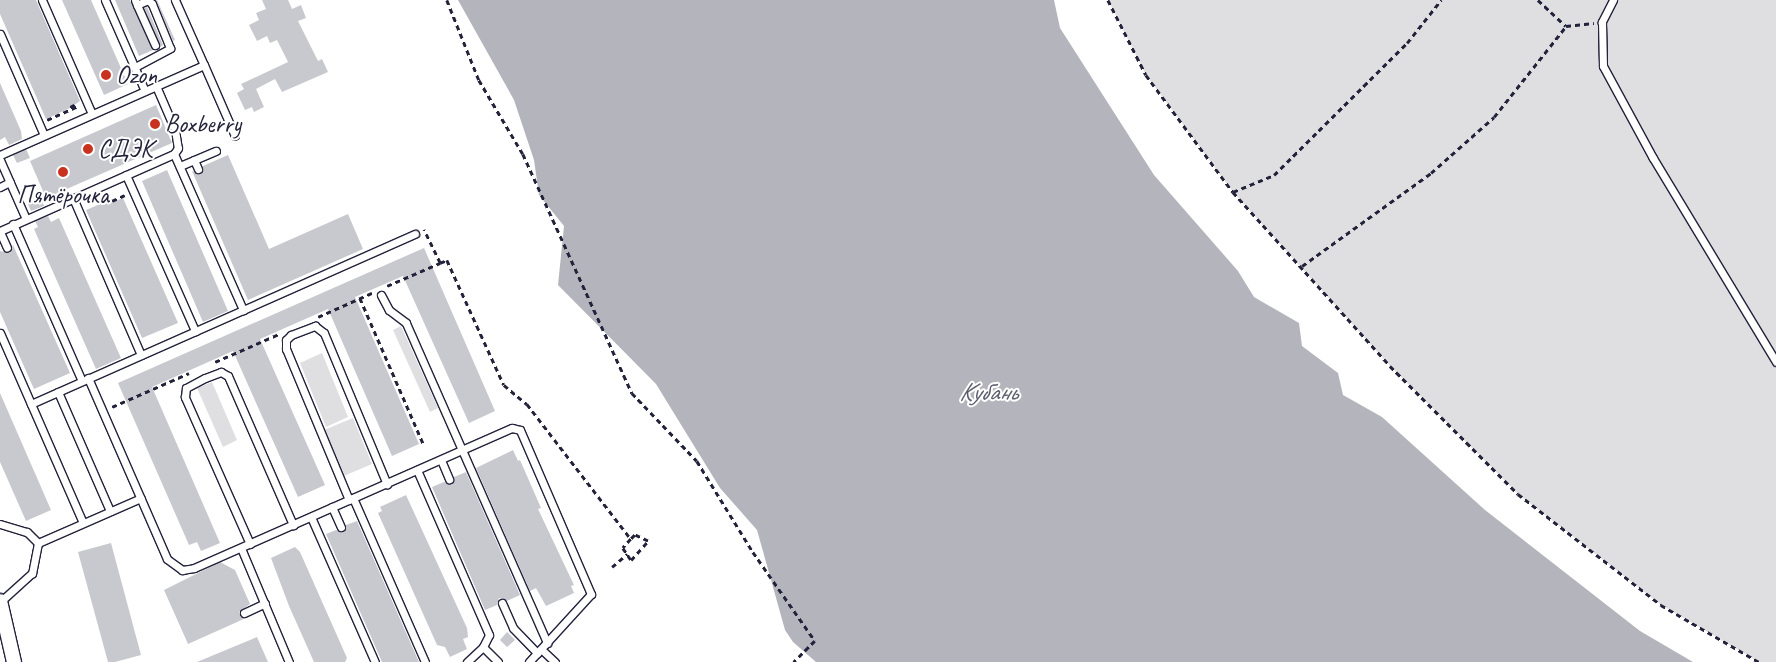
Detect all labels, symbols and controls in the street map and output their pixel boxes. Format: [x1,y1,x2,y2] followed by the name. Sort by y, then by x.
[116,60,157,90] place label: Ozon
[100,69,112,81] marker: Ozon
[165,109,241,139] place label: Boxberry
[149,118,161,130] marker: Boxberry
[98,134,153,164] place label: СДЭК
[82,143,94,155] marker: СДЭК
[57,166,69,178] marker: Пятёрочка
[17,180,109,210] place label: Пятёрочка
[959,376,1017,408] water label: Кубань

